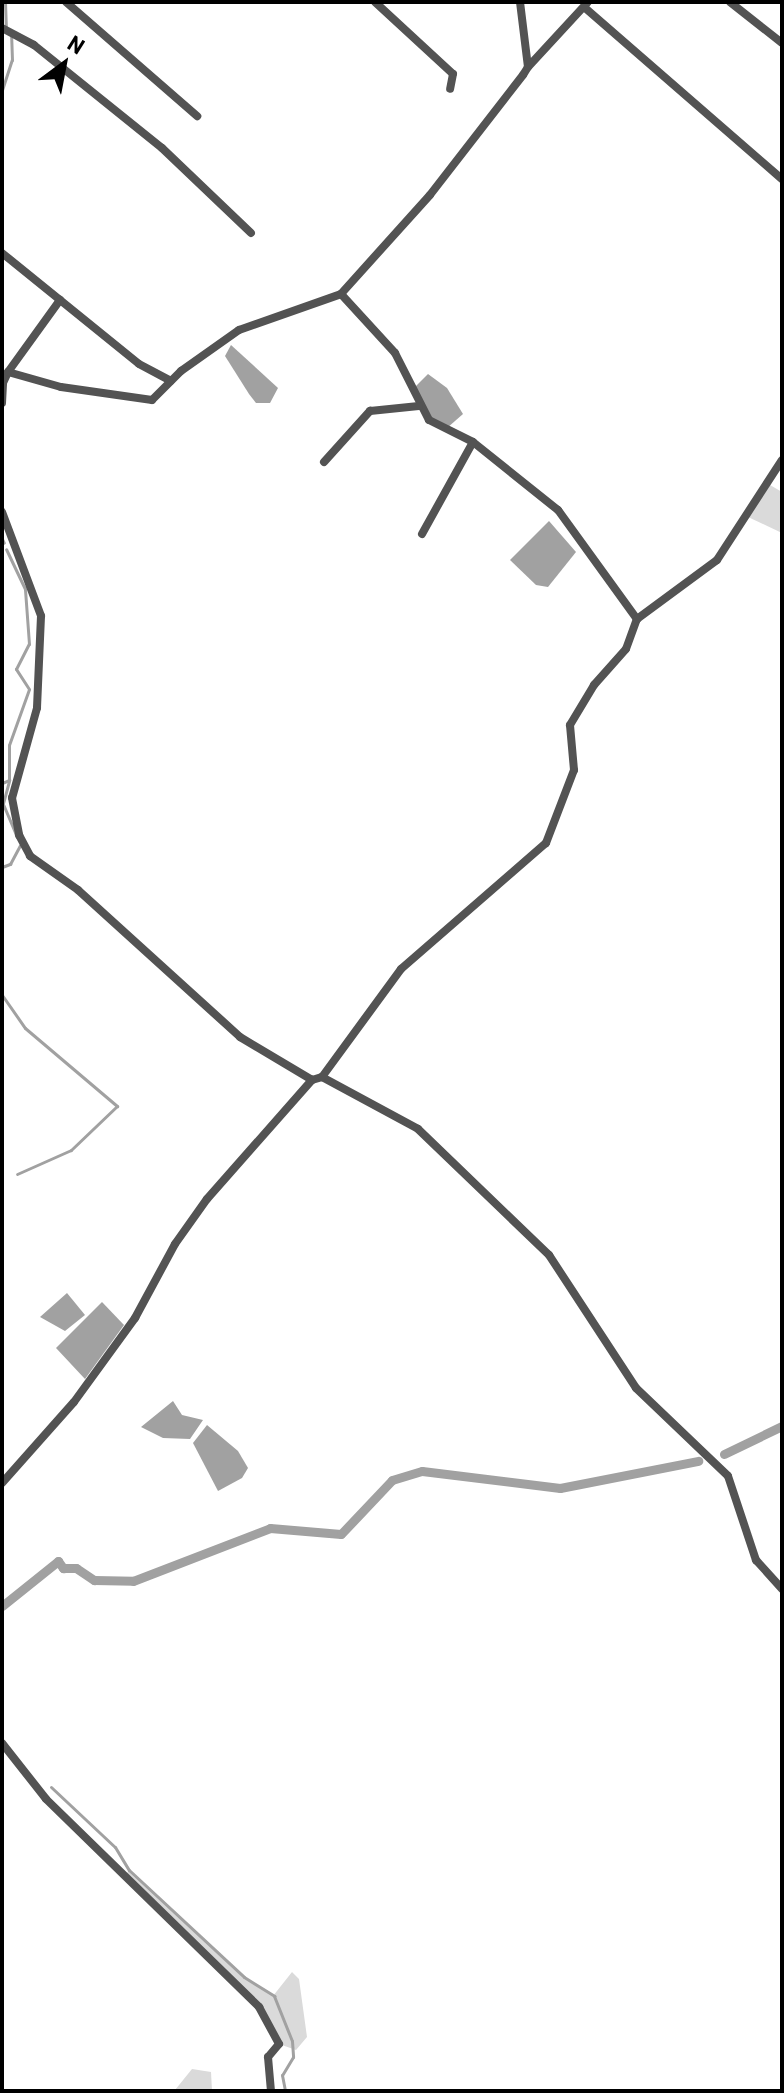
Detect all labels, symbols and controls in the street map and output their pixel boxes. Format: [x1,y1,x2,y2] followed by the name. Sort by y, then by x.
[24,24,104,104] north arrow
[64,29,90,59] text: N

